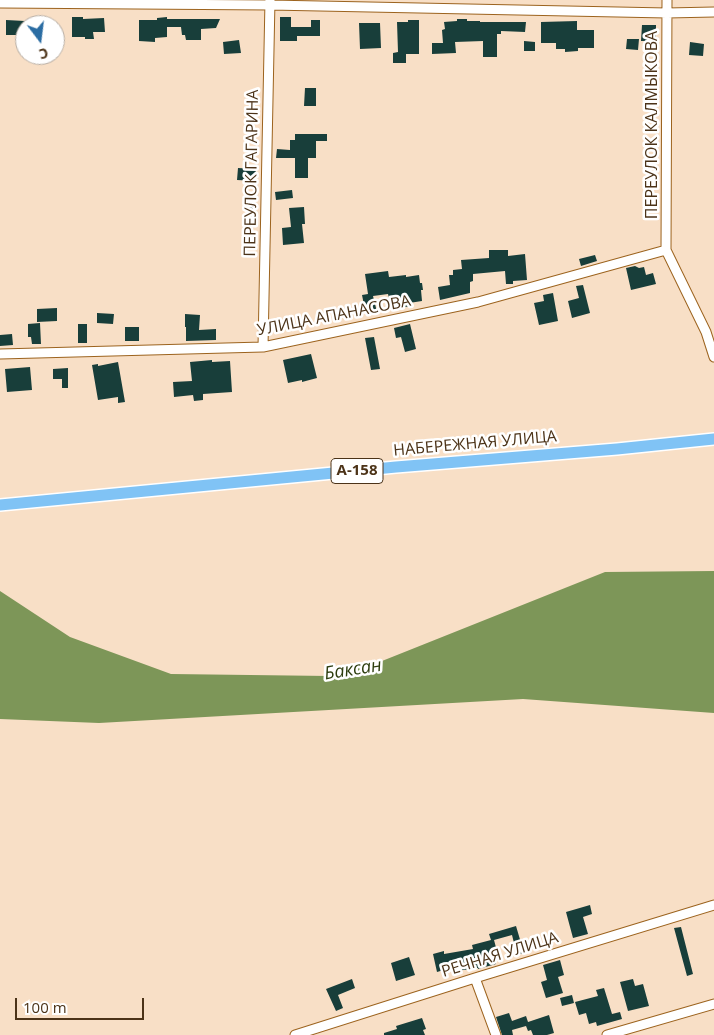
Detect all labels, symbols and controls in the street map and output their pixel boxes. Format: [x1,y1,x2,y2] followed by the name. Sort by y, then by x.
[15,15,65,65] north arrow
[642,31,662,219] street label: ПЕРЕУЛОК КАЛМЫКОВА
[37,44,51,64] text: С
[241,89,263,257] street label: ПЕРЕУЛОК ГАГАРИНА
[256,292,412,340] street label: УЛИЦА АПАНАСОВА
[392,427,558,461] street label: НАБЕРЕЖНАЯ УЛИЦА
[331,458,383,484] road number: А-158
[323,655,383,685] water label: Баксан
[439,928,561,982] street label: РЕЧНАЯ УЛИЦА
[18,988,146,1020] scale bar
[23,997,67,1017] text: 100 m

